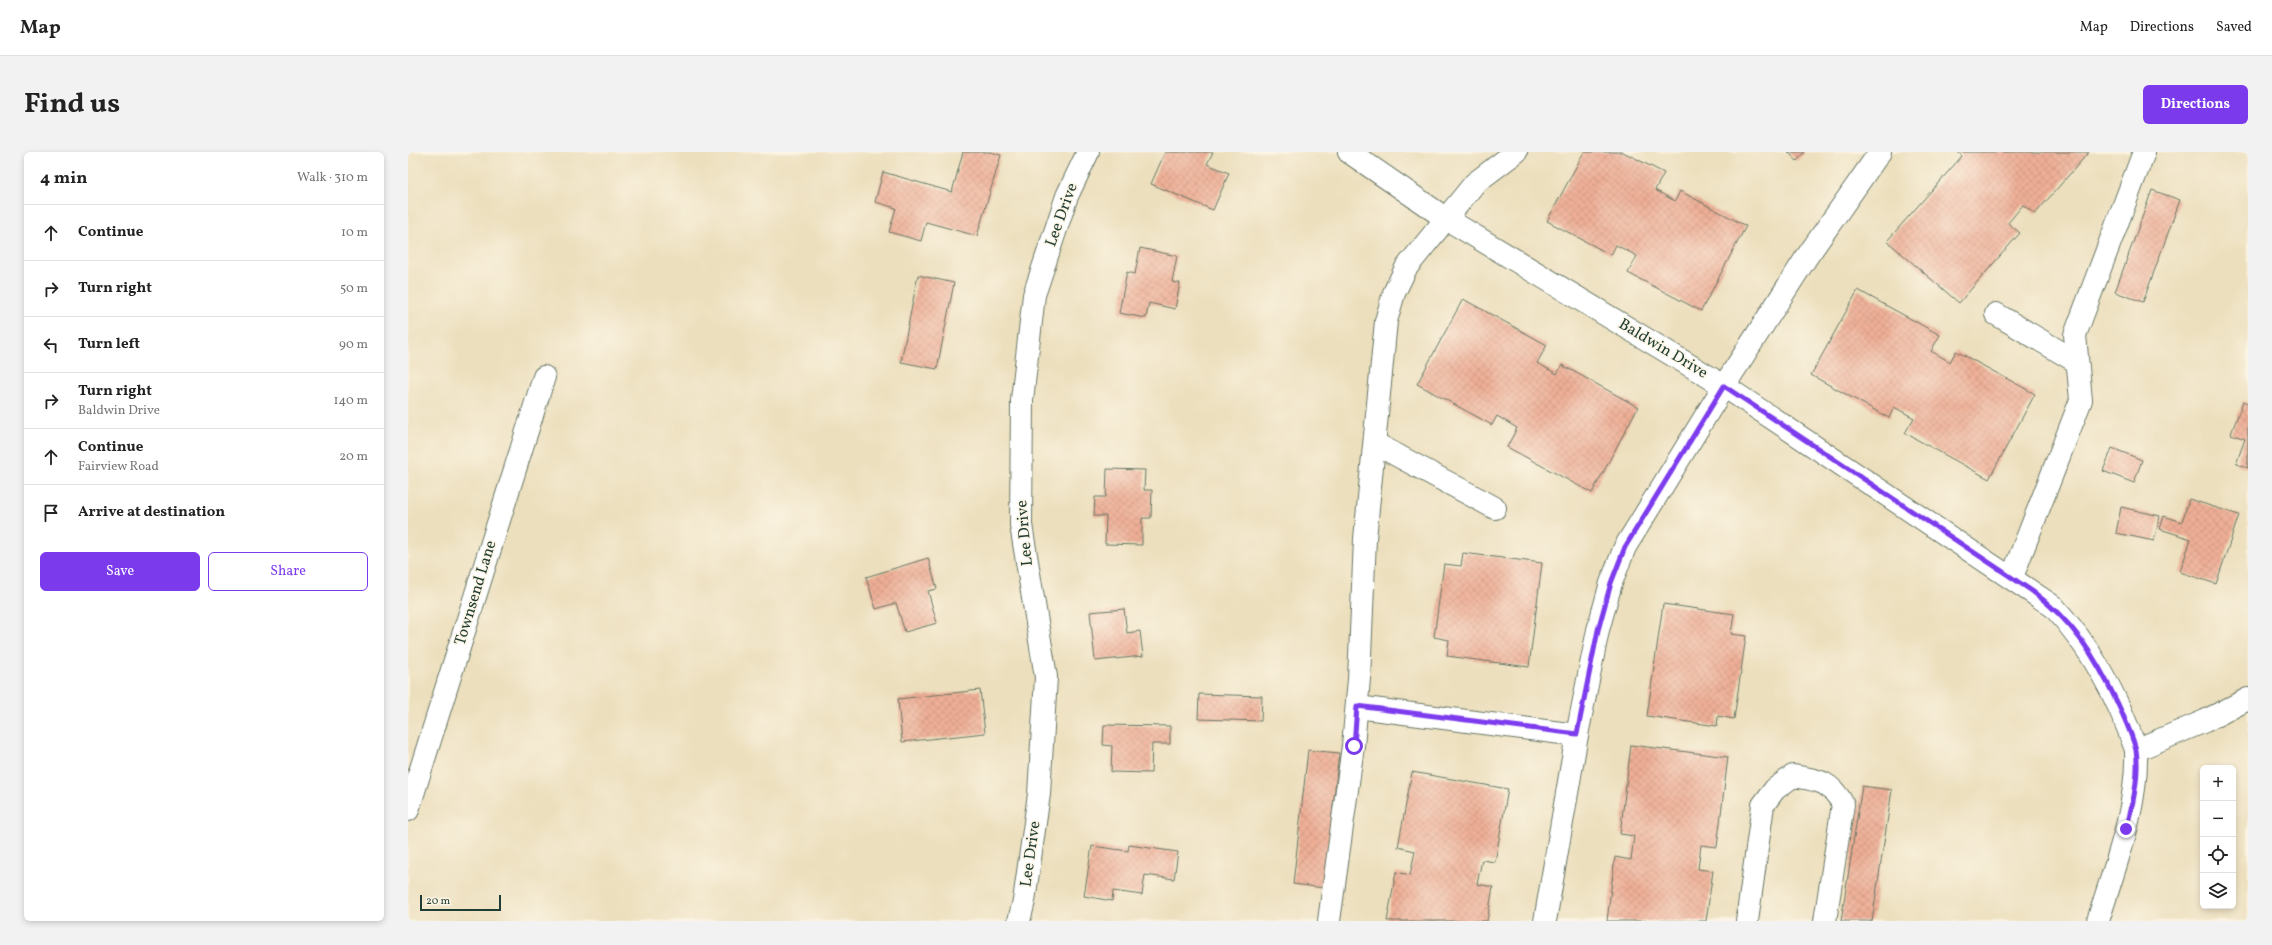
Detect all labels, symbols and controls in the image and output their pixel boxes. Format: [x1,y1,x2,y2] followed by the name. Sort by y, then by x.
[20,15,61,41] text: Map
[2080,18,2108,37] text: Map
[2130,18,2194,37] text: Directions
[2216,18,2252,37] text: Saved
[24,85,120,124] text: Find us
[2143,85,2248,124] button: Directions
[40,167,87,190] text: 4 min
[297,169,368,187] text: Walk · 310 m
[1040,180,1084,250] street label: Lee Drive
[40,222,62,244] icon: ahead
[78,222,143,243] text: Continue
[341,224,368,242] text: 10 m
[40,278,62,300] icon: right
[78,278,152,299] text: Turn right
[340,280,368,298] text: 50 m
[1614,314,1712,384] street label: Baldwin Drive
[40,334,62,356] icon: left
[78,334,140,355] text: Turn left
[339,336,368,354] text: 90 m
[78,381,152,402] text: Turn right
[40,390,62,412] icon: right
[334,392,368,410] text: 140 m
[78,402,160,420] text: Baldwin Drive
[78,437,143,458] text: Continue
[40,446,62,468] icon: ahead
[339,448,368,466] text: 20 m
[78,458,159,476] text: Fairview Road
[1011,499,1039,567] street label: Lee Drive
[40,502,62,524] icon: arrive
[78,502,225,523] text: Arrive at destination
[450,538,502,648] street label: Townsend Lane
[40,552,200,591] button: Save
[208,552,368,591] button: Share
[1345,737,1363,755] route start
[2200,765,2236,909] map controls
[2200,765,2236,801] button: +
[2200,801,2236,837] button: −
[1015,820,1047,888] street label: Lee Drive
[2117,820,2135,838] route end
[2200,837,2236,873] button: locate
[2200,873,2236,909] button: layers
[420,893,501,912] scale bar
[426,894,450,909] text: 20 m

